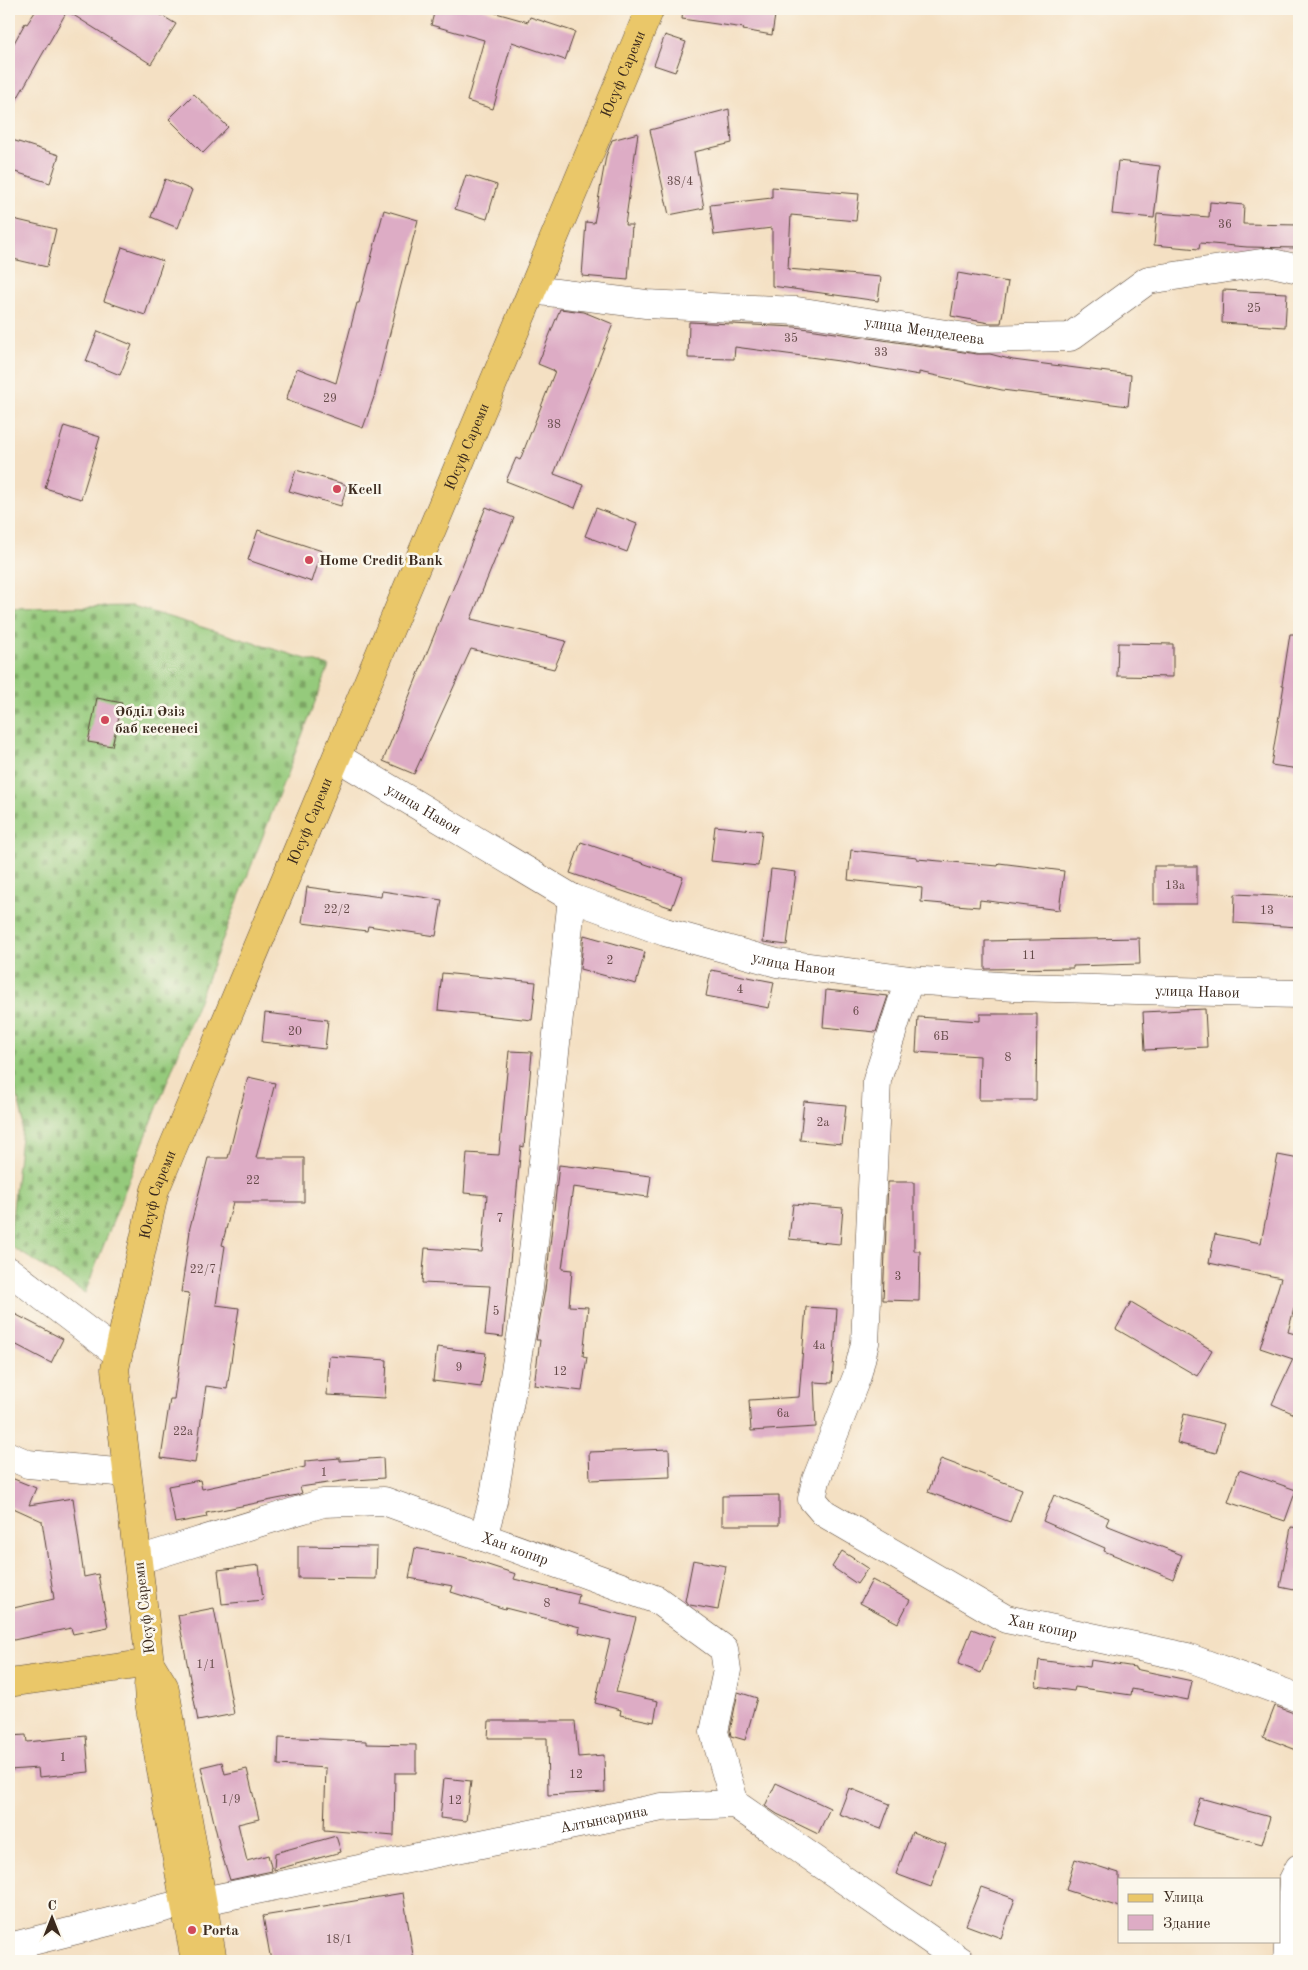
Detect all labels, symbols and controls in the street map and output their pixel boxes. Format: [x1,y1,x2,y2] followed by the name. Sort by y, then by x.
[599,29,649,120] street label: Юсуф Сареми
[667,176,693,188] house number: 38/4
[1218,219,1232,231] house number: 36
[1247,302,1261,315] house number: 25
[864,316,985,348] street label: улица Менделеева
[784,332,798,345] house number: 35
[874,347,888,359] house number: 33
[323,393,337,405] house number: 29
[443,402,493,493] street label: Юсуф Сареми
[547,419,561,431] house number: 38
[331,483,343,495] marker: Kcell
[347,483,382,498] place label: Kcell
[303,554,315,566] marker: Home Credit Bank
[319,554,443,569] place label: Home Credit Bank
[115,705,198,737] place label: Әбділ Әзіз баб кесенесі
[99,714,111,726] marker: Әбділ Әзіз баб кесенесі
[286,776,336,867] street label: Юсуф Сареми
[383,782,463,838] street label: улица Навои
[1165,880,1185,892] house number: 13а
[324,904,350,916] house number: 22/2
[1260,905,1274,917] house number: 13
[750,950,836,979] street label: улица Навои
[1022,950,1036,962] house number: 11
[607,955,613,967] house number: 2
[737,984,744,996] house number: 4
[1155,984,1240,1002] street label: улица Навои
[853,1006,860,1018] house number: 6
[288,1026,302,1038] house number: 20
[933,1031,949,1043] house number: 6Б
[1005,1052,1012,1064] house number: 8
[817,1117,830,1129] house number: 2а
[138,1149,180,1241] street label: Юсуф Сареми
[246,1175,260,1187] house number: 22
[497,1213,503,1225] house number: 7
[190,1264,216,1276] house number: 22/7
[895,1271,901,1283] house number: 3
[493,1305,500,1318] house number: 5
[813,1340,826,1352] house number: 4а
[456,1362,462,1374] house number: 9
[553,1366,567,1378] house number: 12
[777,1408,790,1420] house number: 6а
[173,1426,193,1438] house number: 22а
[321,1467,327,1479] house number: 1
[479,1531,550,1569] street label: Хан копир
[132,1561,159,1655] street label: Юсуф Сареми
[544,1598,551,1610] house number: 8
[1007,1614,1079,1643] street label: Хан копир
[196,1659,216,1671] house number: 1/1
[60,1752,66,1764] house number: 1
[569,1769,583,1781] house number: 12
[221,1794,241,1806] house number: 1/9
[448,1795,462,1807] house number: 12
[559,1804,650,1837] street label: Алтынсарина
[1118,1878,1280,1942] legend
[1163,1891,1204,1906] text: Улица
[28,1892,78,1942] north arrow
[47,1899,57,1913] text: С
[1163,1917,1210,1932] text: Здание
[186,1924,198,1936] marker: Porta
[202,1924,239,1939] place label: Porta
[326,1934,352,1946] house number: 18/1

